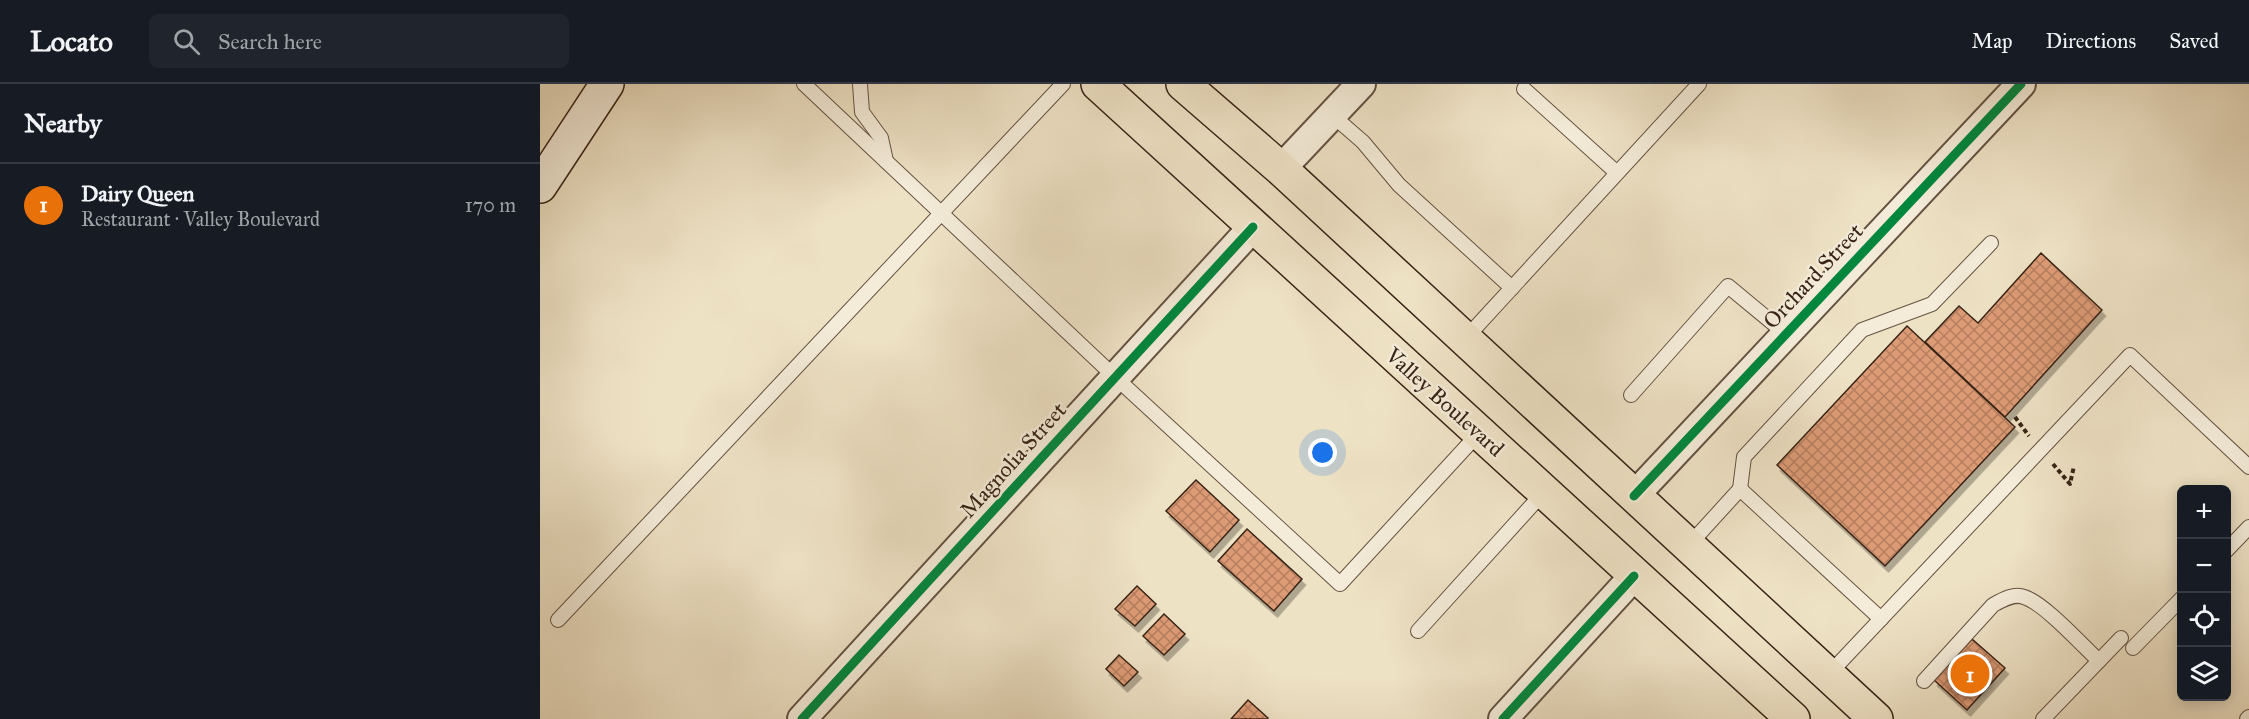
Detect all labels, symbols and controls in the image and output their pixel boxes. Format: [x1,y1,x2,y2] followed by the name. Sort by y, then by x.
[149,14,569,68] search box
[30,24,113,59] text: Locato
[170,25,203,58] icon: search
[218,28,322,55] text: Search here
[1972,28,2013,54] text: Map
[2046,28,2136,54] text: Directions
[2169,28,2219,54] text: Saved
[24,107,102,139] text: Nearby
[81,180,195,207] text: Dairy Queen
[40,193,47,217] text: 1
[465,193,516,217] text: 170 m
[81,207,320,231] text: Restaurant · Valley Boulevard
[1757,218,1869,334] street label: Orchard Street
[1379,341,1510,462] street label: Valley Boulevard
[954,397,1072,523] street label: Magnolia Street
[1308,438,1337,467] your location
[2177,485,2231,701] map controls
[2177,485,2231,539] button: +
[2177,539,2231,593] button: −
[2177,593,2231,647] button: locate
[2177,647,2231,701] button: layers
[1950,652,1990,696] pin: 1

